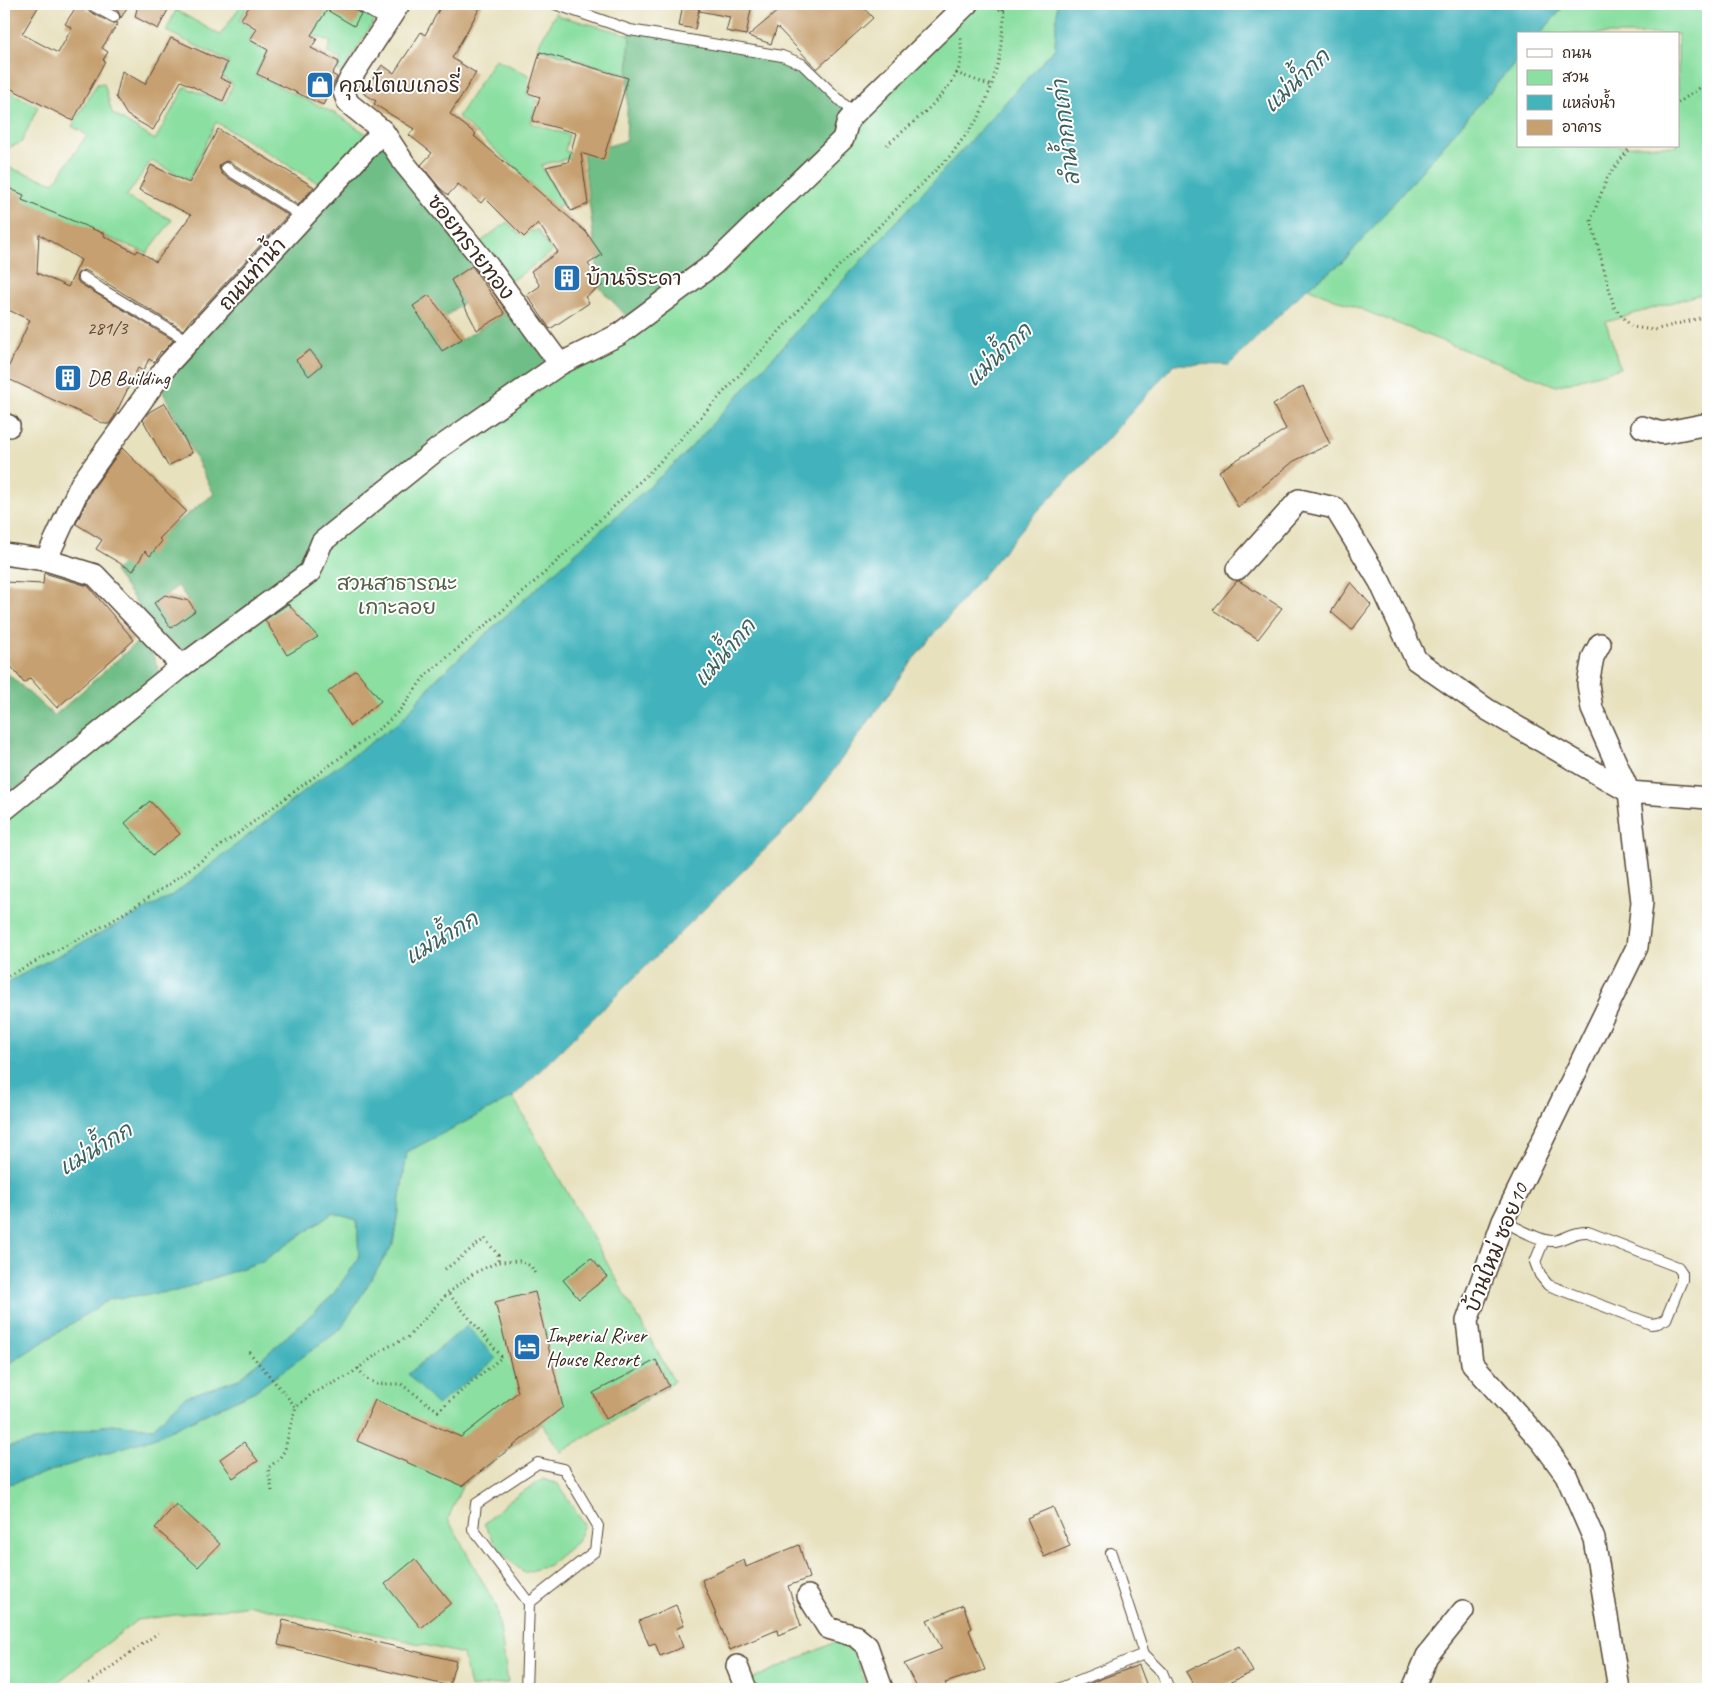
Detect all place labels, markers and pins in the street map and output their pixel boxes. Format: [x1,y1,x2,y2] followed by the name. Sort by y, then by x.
[339,67,460,101] place label: คุณโตเบเกอรี่
[305,70,335,100] shop icon: คุณโตเบเกอรี่
[552,263,582,293] building icon: บ้านจิระดา
[586,265,682,291] place label: บ้านจิระดา
[53,363,83,393] building icon: DB Building
[87,365,172,391] place label: DB Building
[546,1322,648,1372] place label: Imperial River House Resort
[512,1332,542,1362] hotel icon: Imperial River House Resort

